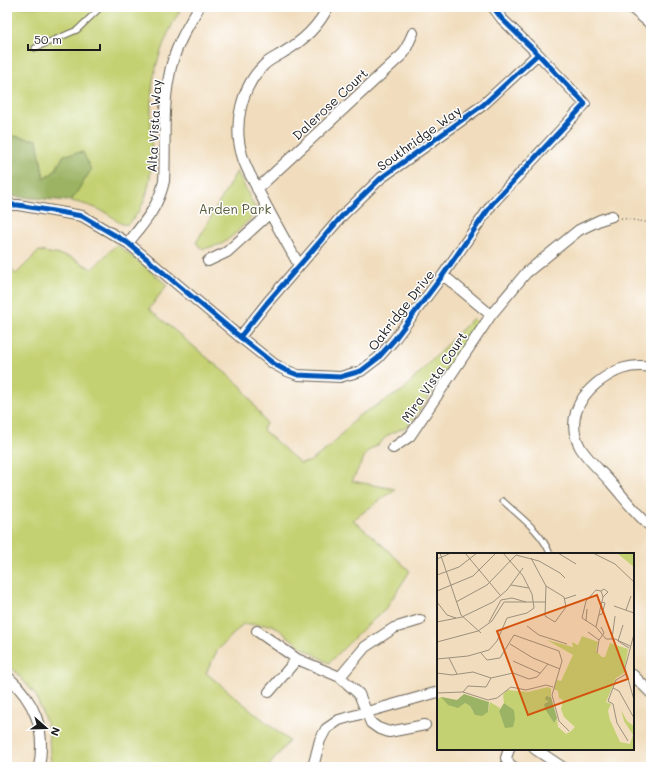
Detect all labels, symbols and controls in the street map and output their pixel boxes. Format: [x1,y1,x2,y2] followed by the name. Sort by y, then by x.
[28,26,100,52] scale bar
[34,31,62,47] text: 50 m
[288,64,371,143] street label: Dalerose Court
[143,79,164,173] street label: Alta Vista Way
[373,101,464,174] street label: Southridge Way
[199,200,271,217] park label: Arden Park
[364,266,438,354] street label: Oakridge Drive
[397,328,470,425] street label: Mira Vista Court
[437,553,634,750] inset map
[26,708,66,748] north arrow
[47,725,64,738] text: N

